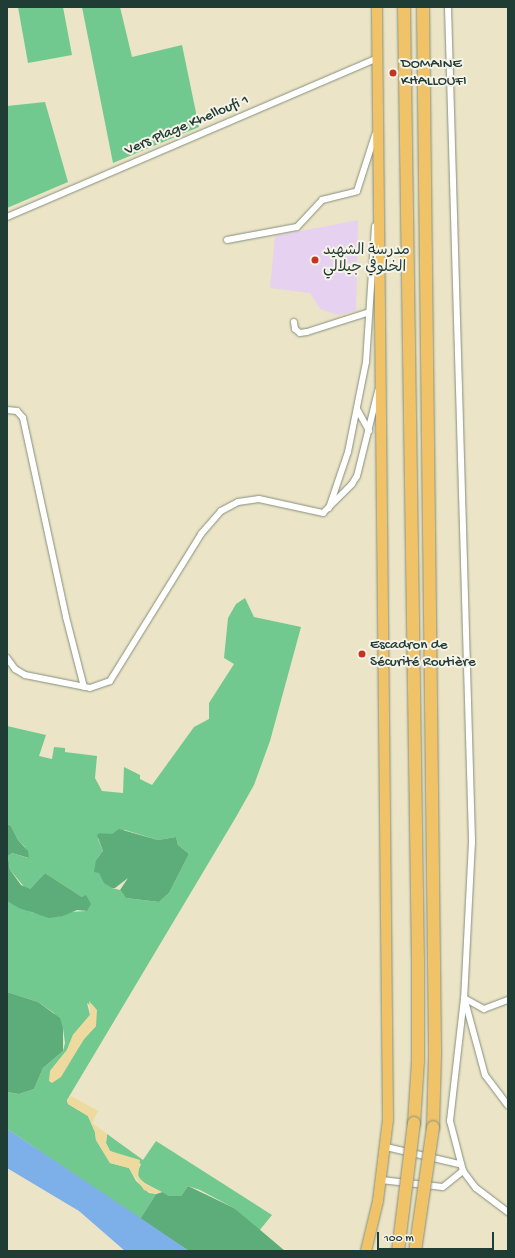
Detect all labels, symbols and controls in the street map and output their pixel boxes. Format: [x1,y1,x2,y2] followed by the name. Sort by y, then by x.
[401,55,467,90] place label: DOMAINE KHALLOUFI
[388,68,398,78] marker: DOMAINE KHALLOUFI
[122,92,252,160] street label: Vers Plage Khelloufi 1
[323,242,410,277] place label: مدرسة الشهيد الخلوفي جيلالي
[310,255,320,265] marker: مدرسة الشهيد الخلوفي جيلالي
[370,636,476,671] place label: Escadron de Sécurité Routière
[357,649,367,659] marker: Escadron de Sécurité Routière
[379,1224,496,1250] scale bar
[384,1232,414,1246] text: 100 m

